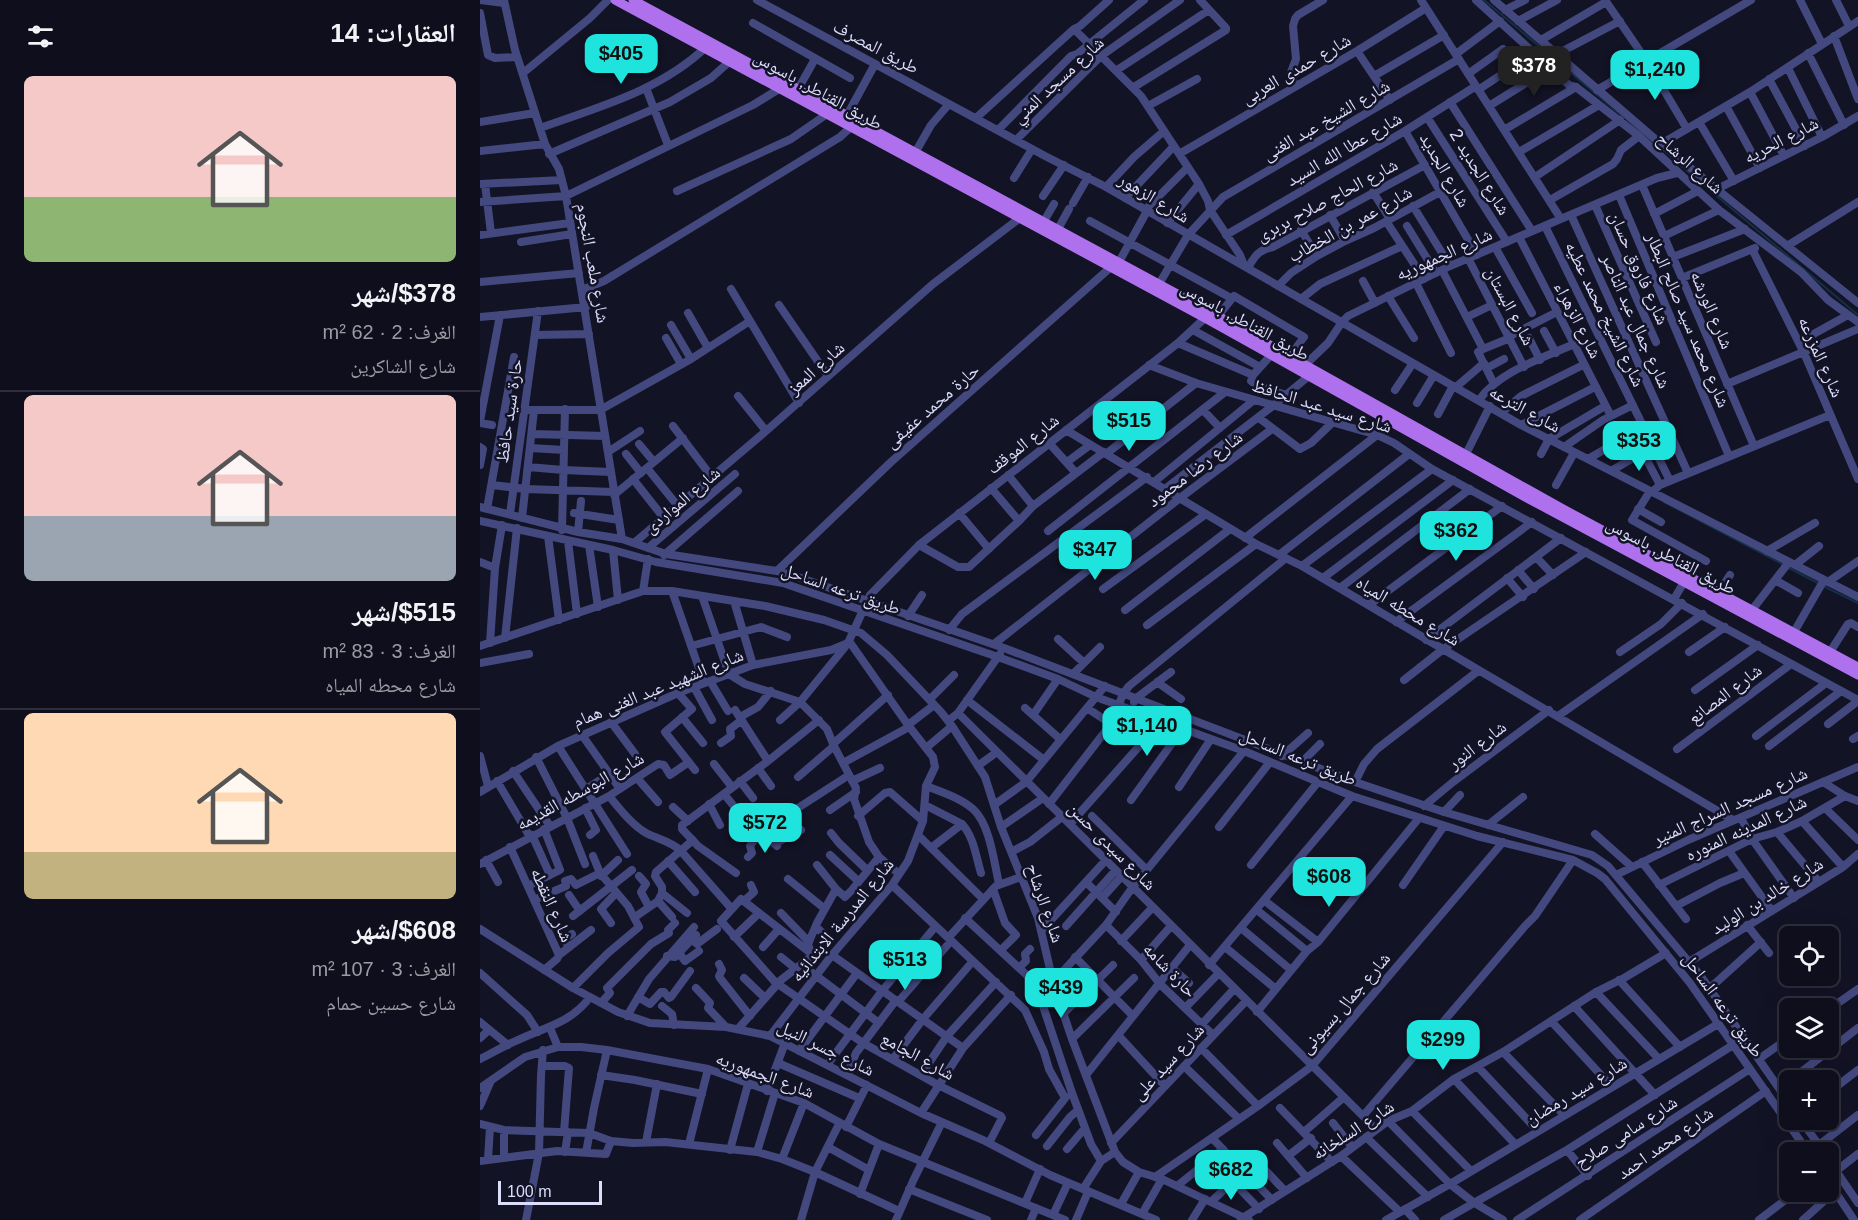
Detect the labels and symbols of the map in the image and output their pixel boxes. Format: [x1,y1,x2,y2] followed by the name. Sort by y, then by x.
[829,16,922,79] street label: طريق المصرف
[1238,30,1355,109] street label: شارع حمدى العربى
[1008,32,1111,131] street label: شارع مسجد المني
[585,34,657,85] pin: $405
[750,46,886,135] street label: طريق القناطر, باسوس
[1498,46,1570,97] pin: $378
[1606,50,1704,101] pin: $1,240
[1259,75,1394,166] street label: شارع الشيخ عبد الغنى
[1283,108,1406,191] street label: شارع عطا الله السيد
[1740,113,1822,168] street label: شارع الحريه
[1445,125,1514,219] street label: شارع الجديد 2
[1651,128,1727,199] street label: شارع الرشاح
[1415,129,1474,211] street label: شارع الجديد
[1253,154,1402,248] street label: شارع الحاج صلاح بربرى
[1114,169,1193,228] street label: شارع الزهور
[1285,182,1416,267] street label: شارع عمر بن الخطاب
[571,201,613,325] street label: شارع ملعب النجوم
[1604,208,1673,328] street label: شارع فاروق حسان
[1393,224,1496,285] street label: شارع الجمهوريه
[1640,229,1734,411] street label: شارع محمد سيد صالح البطار
[1559,238,1649,391] street label: شارع الشيخ محمد عطيه
[1596,250,1675,392] street label: شارع جمال عبد الناصر
[1480,263,1539,349] street label: شارع البستان
[1686,268,1737,352] street label: شارع الورشه
[1177,277,1313,366] street label: طريق القناطر, باسوس
[1549,278,1606,362] street label: شارع الزهراء
[1793,314,1848,401] street label: شارع المزرعه
[783,337,849,400] street label: شارع المعز
[492,358,526,464] street label: حارة سيد حافظ
[881,360,984,453] street label: حارة محمد عفيفى
[1249,375,1394,438] street label: شارع سيد عبد الحافظ
[1485,381,1564,438] street label: شارع الترعه
[1093,401,1165,452] pin: $515
[983,410,1063,479] street label: شارع الموقف
[1603,421,1675,472] pin: $353
[1144,427,1247,512] street label: شارع رضا محمود
[640,462,725,538] street label: شارع المواردى
[1420,511,1492,562] pin: $362
[1602,513,1739,599] street label: طريق القناطر, باسوس
[1059,530,1131,581] pin: $347
[779,559,903,620] street label: طريق ترعه الساحل
[1352,572,1464,651] street label: شارع محطه المياه
[570,645,747,733] street label: شارع الشهيد عبد الغنى همام
[1684,660,1767,730] street label: شارع المصانع
[1098,706,1196,757] pin: $1,140
[1443,717,1511,775] street label: شارع النور
[1236,724,1359,790] street label: طريق ترعه الساحل
[513,748,648,835] street label: شارع البوسطه القديمه
[1649,763,1811,851] street label: شارع مسجد السراج المنير
[1682,791,1810,866] street label: شارع المدينه المنوره
[1063,798,1160,895] street label: شارع سيدى حسن
[729,803,801,854] pin: $572
[1707,853,1827,939] street label: شارع خالد بن الوليد
[786,854,899,986] street label: شارع المدرسة الابتدائيه
[1293,857,1365,908] pin: $608
[1020,861,1068,946] street label: شارع الرشاح
[526,865,577,946] street label: شارع النقطه
[1139,939,1201,1001] street label: حارة شامه
[869,940,941,991] pin: $513
[1296,948,1395,1058] street label: شارع جمال بسيونى
[1678,949,1768,1062] street label: طريق ترعه الساحل
[1025,968,1097,1019] pin: $439
[774,1016,878,1081] street label: شارع جسر النيل
[1128,1020,1209,1105] street label: شارع سيد على
[1407,1020,1479,1071] pin: $299
[877,1028,958,1086] street label: شارع الجامع
[713,1048,817,1103] street label: شارع الجمهوريه
[1521,1053,1631,1130] street label: شارع سيد رمضان
[1571,1092,1682,1174] street label: شارع سامى صلاح
[1308,1096,1398,1165] street label: شارع السلخانه
[1613,1103,1717,1184] street label: شارع محمد احمد
[1195,1150,1267,1201] pin: $682
[498,1178,602,1206] scale bar

